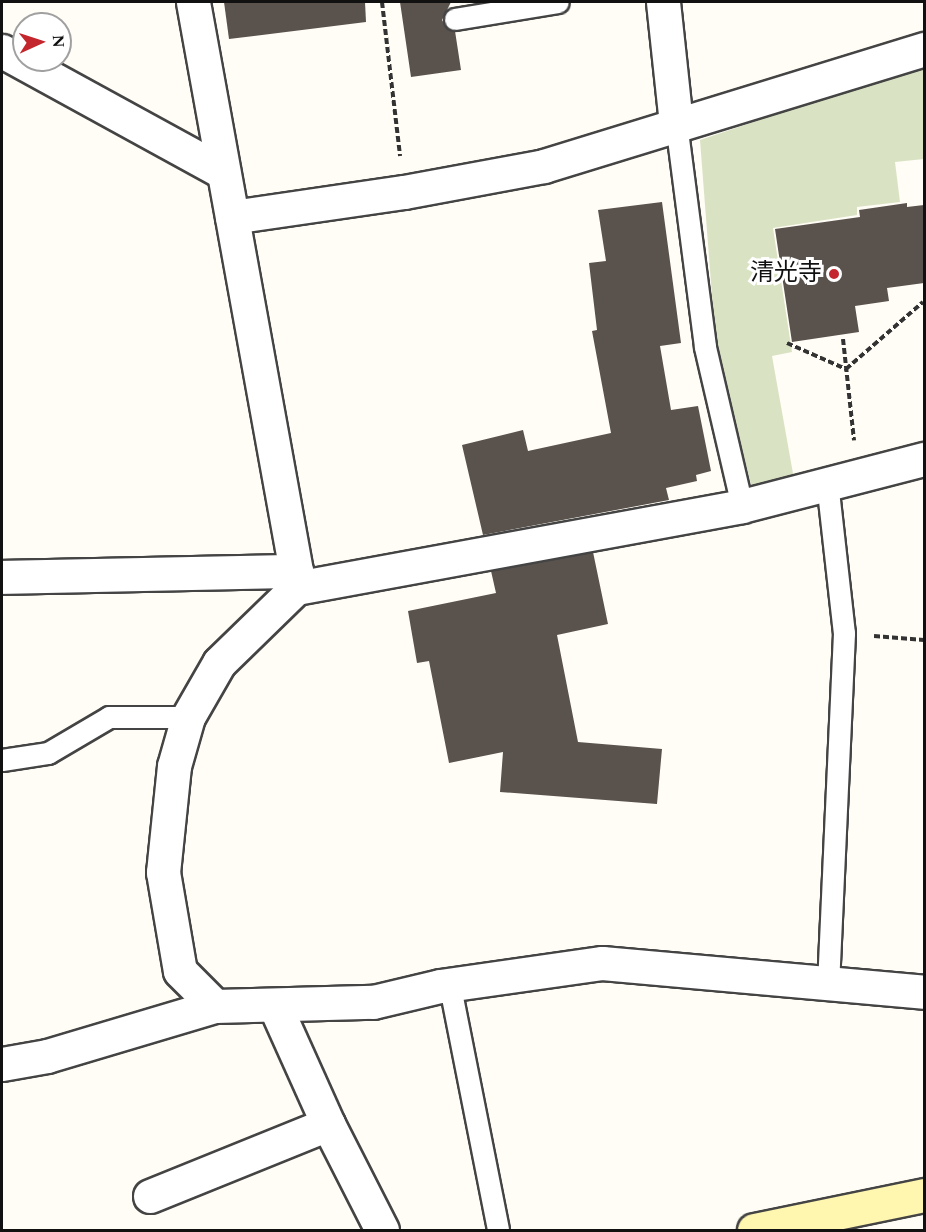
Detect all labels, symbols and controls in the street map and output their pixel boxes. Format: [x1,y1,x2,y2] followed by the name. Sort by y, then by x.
[12,12,72,72] north arrow
[46,34,70,48] text: N
[750,260,822,288] place label: 清光寺
[827,267,841,281] marker: 清光寺

